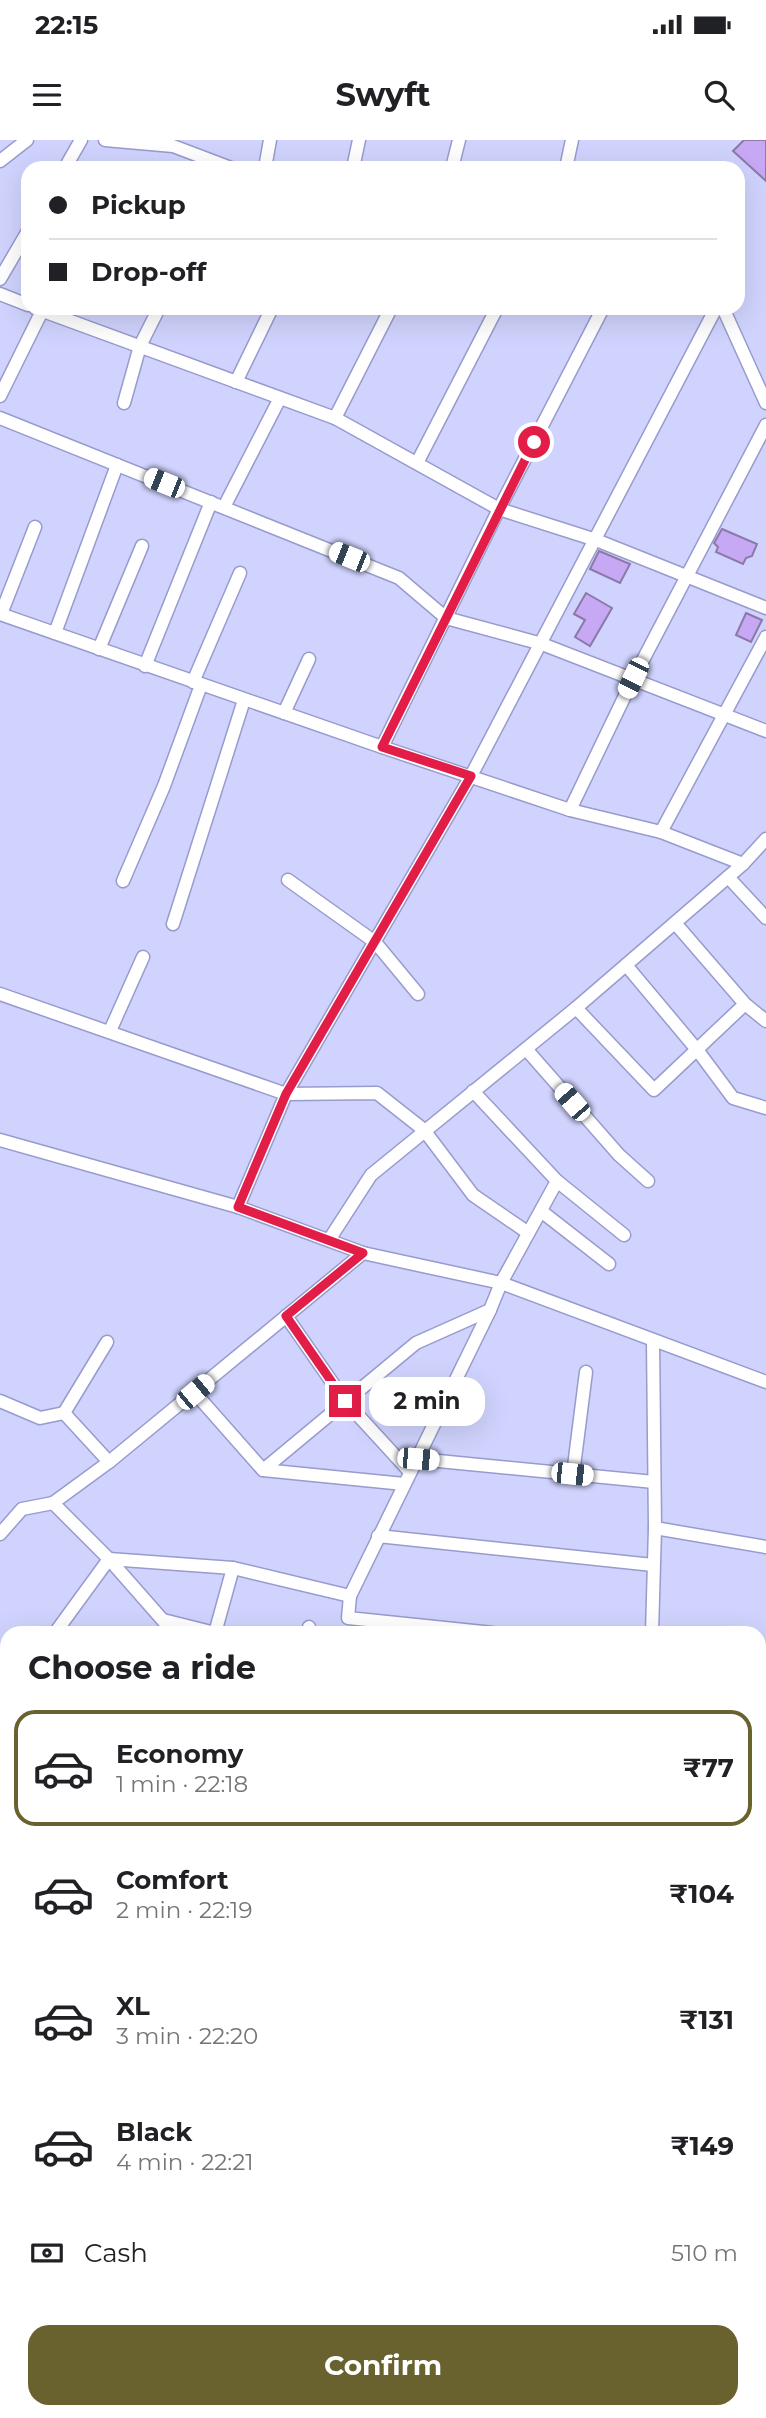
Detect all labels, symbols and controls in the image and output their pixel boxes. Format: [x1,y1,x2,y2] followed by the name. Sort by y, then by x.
[35,9,98,41] text: 22:15
[335,75,431,114] text: Swyft
[28,76,66,114] icon: menu
[700,76,738,114] icon: search
[91,189,186,221] text: Pickup
[91,256,206,288] text: Drop-off
[518,426,550,458] route start
[141,465,188,501] car
[326,539,373,575] car
[615,655,652,701] car
[551,1079,594,1125] car
[173,1370,218,1414] car
[370,1376,485,1426] callout: 2 min
[329,1385,361,1417] route end
[393,1387,461,1415] text: 2 min
[397,1447,440,1471] car
[551,1461,594,1487] car
[28,1648,256,1687] text: Choose a ride
[32,1737,95,1800] icon: car
[116,1738,243,1770] text: Economy
[683,1752,734,1784] text: ₹77
[116,1770,248,1798] text: 1 min · 22:18
[32,1863,95,1926] icon: car
[116,1864,228,1896] text: Comfort
[669,1878,734,1910] text: ₹104
[116,1896,252,1924] text: 2 min · 22:19
[32,1989,95,2052] icon: car
[116,1990,150,2022] text: XL
[679,2004,734,2036] text: ₹131
[116,2022,258,2050] text: 3 min · 22:20
[32,2115,95,2178] icon: car
[116,2116,192,2148] text: Black
[670,2130,734,2162] text: ₹149
[116,2148,254,2176] text: 4 min · 22:21
[28,2234,66,2272] icon: cash
[84,2237,148,2269] text: Cash
[671,2239,738,2267] text: 510 m
[28,2325,738,2405] button: Confirm

